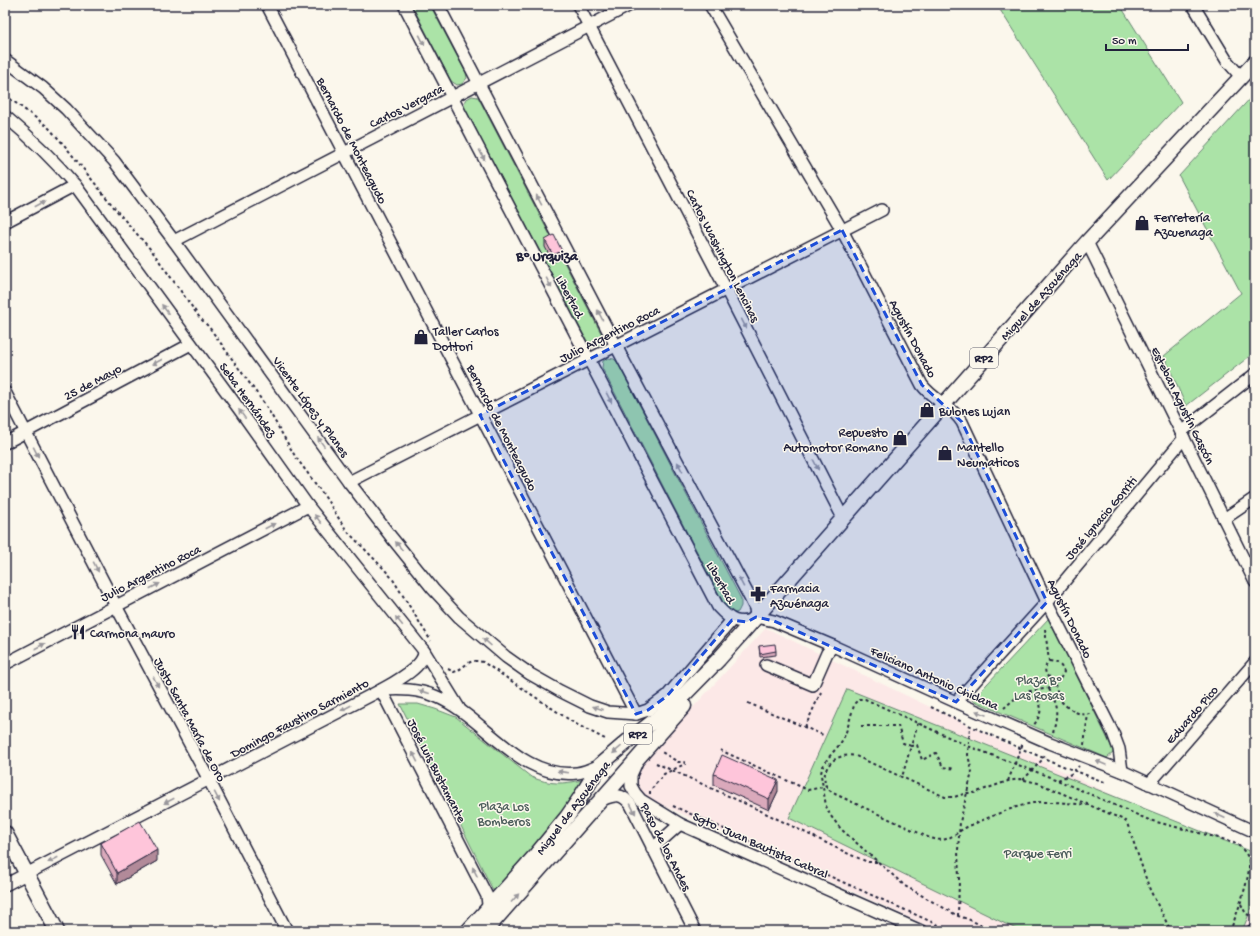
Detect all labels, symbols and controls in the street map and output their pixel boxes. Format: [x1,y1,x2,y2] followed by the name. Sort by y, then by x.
[1106,26,1188,52] scale bar
[419,34,425,45] one-way arrow
[1112,35,1137,49] text: 50 m
[312,75,389,207] street label: Bernardo de Monteagudo
[367,82,447,132] street label: Carlos Vergara
[479,149,486,161] one-way arrow
[682,187,762,326] street label: Carlos Washington Lencinas
[536,194,543,206] one-way arrow
[34,200,45,207] one-way arrow
[1153,211,1213,241] place label: Ferretería Azcuenaga
[1133,214,1151,232] shop icon: Ferretería Azcuenaga
[515,249,579,266] district label: Bº Urquiza
[998,249,1086,344] street label: Miguel de Azcuénaga
[551,273,587,322] street label: Libertad
[546,277,552,288] one-way arrow
[885,298,939,381] street label: Agustín Donado
[161,303,169,314] one-way arrow
[558,303,663,367] street label: Julio Argentino Roca
[596,309,603,321] one-way arrow
[741,318,747,330] one-way arrow
[432,325,500,355] place label: Taller Carlos Dottori
[412,328,430,346] shop icon: Taller Carlos Dottori
[1147,345,1217,468] street label: Esteban Agustín Gascón
[970,348,998,368] road number: RP2
[268,354,352,462] street label: Vicente López y Planes
[151,359,163,365] one-way arrow
[215,360,280,442] street label: Seba Hernández
[62,362,125,405] street label: 25 de Mayo
[462,362,539,494] street label: Bernardo de Monteagudo
[606,392,612,404] one-way arrow
[918,401,936,419] shop icon: Bulones Lujan
[938,405,1011,420] place label: Bulones Lujan
[238,408,246,419] one-way arrow
[784,426,888,456] place label: Repuesto Automotor Romano
[891,429,909,447] shop icon: Repuesto Automotor Romano
[317,437,325,448] one-way arrow
[957,441,1020,471] place label: Mantello Neumaticos
[936,444,954,462] shop icon: Mantello Neumaticos
[33,446,39,457] one-way arrow
[813,459,819,471] one-way arrow
[677,461,684,473] one-way arrow
[1063,474,1141,563] street label: José Ignacio Gorriti
[314,513,323,524] one-way arrow
[265,522,276,529] one-way arrow
[394,541,403,552] one-way arrow
[99,542,204,606] street label: Julio Argentino Roca
[702,560,738,608] street label: Libertad
[92,561,99,573] one-way arrow
[738,576,745,588] one-way arrow
[1043,577,1095,661] street label: Agustín Donado
[149,582,161,589] one-way arrow
[769,582,829,612] place label: Farmacia Azcuénaga
[749,585,767,603] pharmacy icon: Farmacia Azcuénaga
[395,615,404,626] one-way arrow
[69,623,87,641] restaurant icon: Carmona mauro
[90,627,175,642] place label: Carmona mauro
[482,637,492,646] one-way arrow
[34,642,45,649] one-way arrow
[867,644,1001,715] street label: Feliciano Antonio Chiclana
[150,656,228,785] street label: Justo Santa María de Oro
[856,656,868,662] one-way arrow
[1014,674,1065,704] park label: Plaza Bº Las Rosas
[153,676,159,688] one-way arrow
[228,676,372,763] street label: Domingo Faustino Sarmiento
[1164,683,1222,748] street label: Eduardo Pico
[417,689,430,695] one-way arrow
[340,705,352,712] one-way arrow
[591,705,603,711] one-way arrow
[975,710,986,716] one-way arrow
[403,717,469,826] street label: José Luis Bustamante
[624,724,652,744] road number: RP2
[612,746,622,754] one-way arrow
[412,751,418,763] one-way arrow
[534,758,615,859] street label: Miguel de Azcuénaga
[1094,759,1106,765] one-way arrow
[557,769,569,776] one-way arrow
[214,791,220,803] one-way arrow
[163,798,175,804] one-way arrow
[477,800,531,830] park label: Plaza Los Bomberos
[636,800,694,895] street label: Paso de los Andes
[629,803,636,815] one-way arrow
[690,810,830,883] street label: Sgto. Juan Bautista Cabral
[1214,813,1225,819] one-way arrow
[1003,847,1072,862] park label: Parque Ferri
[47,857,59,863] one-way arrow
[471,867,478,878] one-way arrow
[510,893,520,903] one-way arrow

